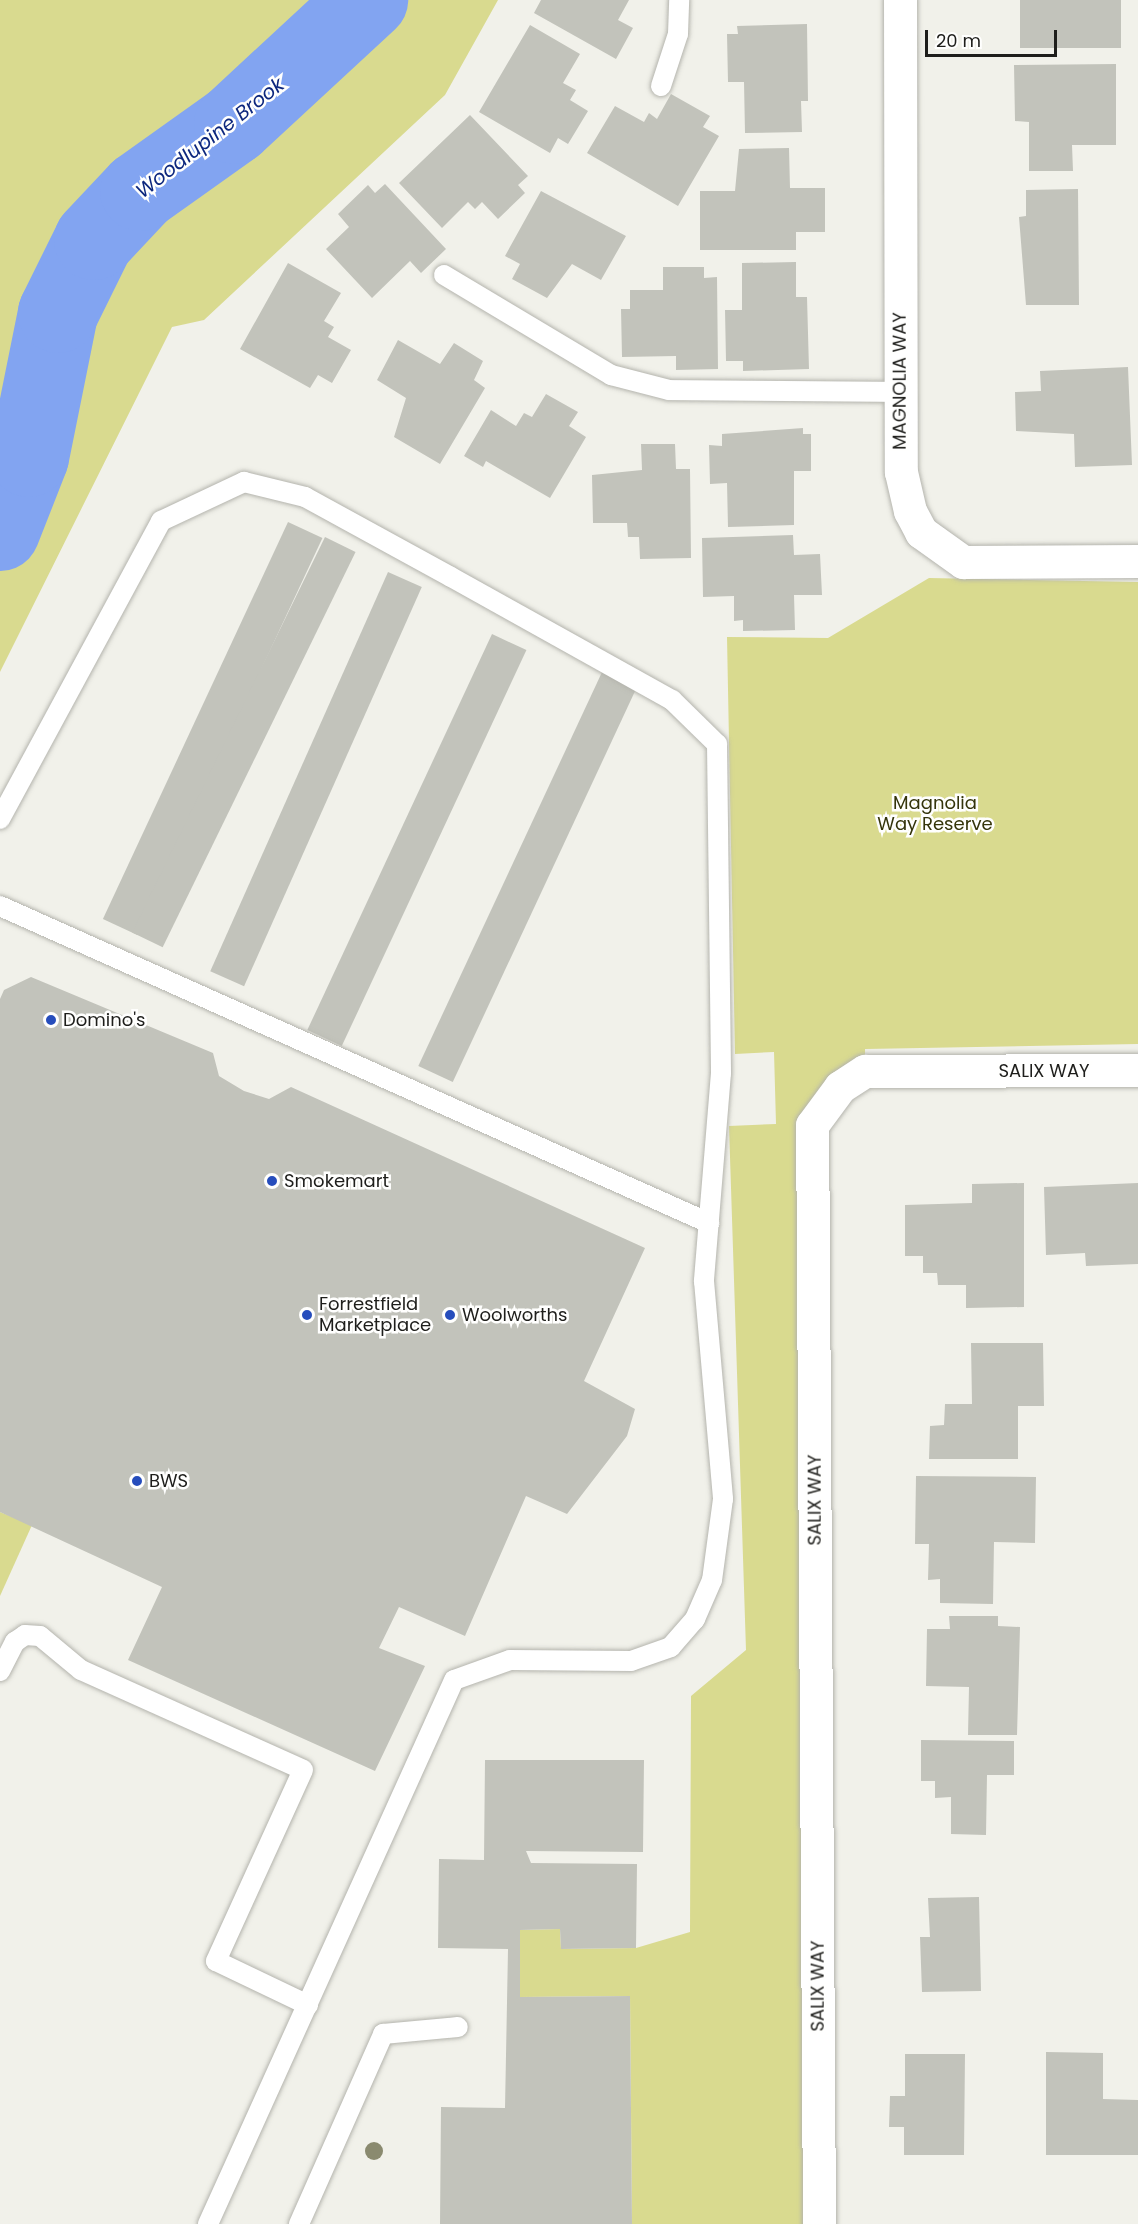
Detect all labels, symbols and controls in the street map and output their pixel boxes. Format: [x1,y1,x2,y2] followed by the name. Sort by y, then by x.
[928,18,1060,56] scale bar
[936,28,981,53] text: 20 m
[131,73,289,203] water label: Woodlupine Brook
[889,312,911,450] street label: MAGNOLIA WAY
[877,793,993,836] park label: Magnolia Way Reserve
[63,1009,146,1031] place label: Domino's
[44,1013,58,1027] marker: Domino's
[998,1060,1090,1082] street label: SALIX WAY
[284,1170,389,1192] place label: Smokemart
[265,1174,279,1188] marker: Smokemart
[319,1294,431,1336] place label: Forrestfield Marketplace
[462,1304,567,1326] place label: Woolworths
[300,1308,314,1322] marker: Forrestfield Marketplace
[443,1308,457,1322] marker: Woolworths
[804,1454,826,1546] street label: SALIX WAY
[149,1470,188,1492] place label: BWS
[130,1474,144,1488] marker: BWS
[807,1940,829,2032] street label: SALIX WAY

